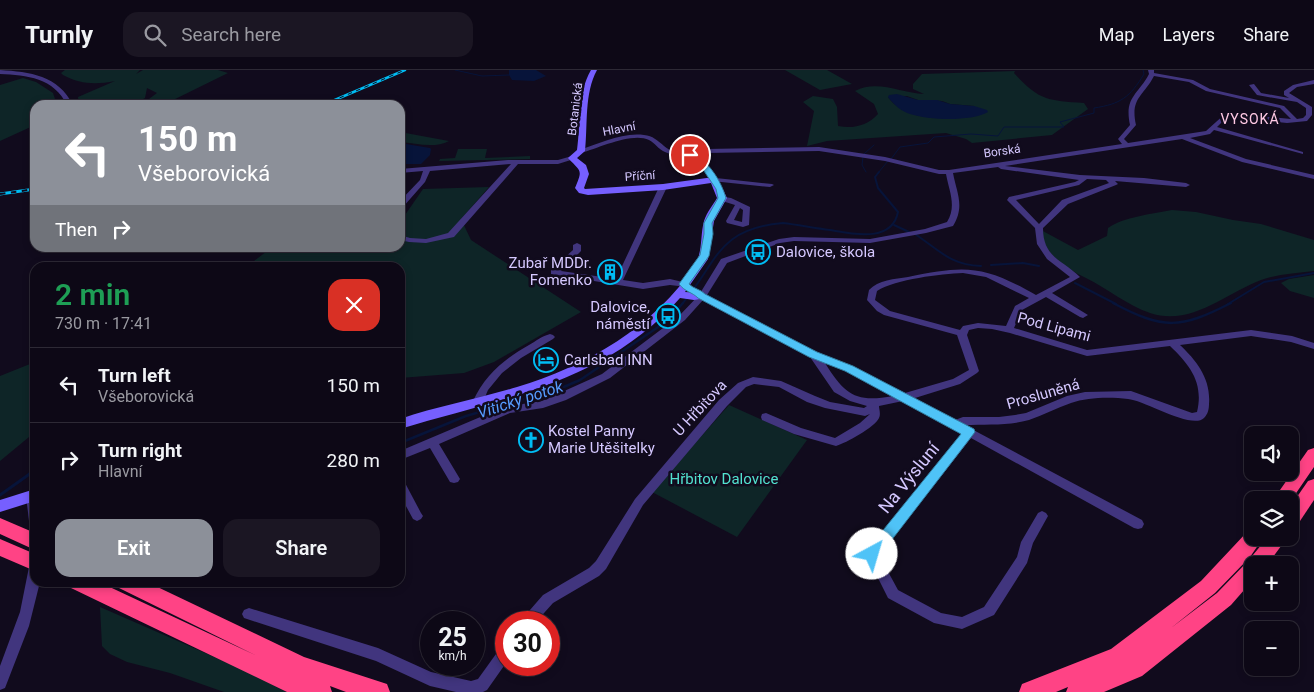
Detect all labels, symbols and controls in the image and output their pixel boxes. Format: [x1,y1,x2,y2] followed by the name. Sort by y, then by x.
[123,12,473,57] search box
[25,21,93,49] text: Turnly
[141,21,169,49] icon: search
[181,23,281,46] text: Search here
[1099,24,1134,45] text: Map
[1162,24,1215,45] text: Layers
[1243,24,1289,45] text: Share
[565,82,585,136] street label: Botanická
[1220,110,1280,127] district label: VYSOKÁ
[138,119,237,160] text: 150 m
[601,119,638,139] street label: Hlavní
[55,120,120,185] icon: left
[669,134,711,176] pin
[676,141,704,169] icon: arrive
[983,141,1021,161] street label: Borská
[138,161,270,186] text: Všeborovická
[624,168,657,184] street label: Příční
[107,215,135,243] icon: right
[55,218,97,241] text: Then
[745,239,771,265] bus stop icon: Dalovice, škola
[776,243,875,261] place label: Dalovice, škola
[509,254,592,289] place label: Zubař MDDr. Fomenko
[597,259,623,285] building icon: Zubař MDDr. Fomenko
[55,277,130,312] text: 2 min
[328,279,380,331] button: close
[590,298,651,333] place label: Dalovice, náměstí
[655,303,681,329] bus stop icon: Dalovice, náměstí
[1015,309,1093,345] street label: Pod Lipami
[55,314,152,333] text: 730 m · 17:41
[533,347,559,373] hotel icon: Carlsbad INN
[564,351,653,369] place label: Carlsbad INN
[98,364,171,387] text: Turn left
[55,371,83,399] icon: left
[327,374,380,397] text: 150 m
[1004,375,1082,413] street label: Prosluněná
[475,376,566,422] water label: Vitický potok
[670,376,730,440] street label: U Hřbitova
[98,387,194,406] text: Všeborovická
[548,422,655,457] place label: Kostel Panny Marie Utěšitelky
[1244,426,1299,676] map controls
[1244,426,1299,481] button: sound
[518,427,544,453] church icon: Kostel Panny Marie Utěšitelky
[874,438,944,517] street label: Na Výsluní
[98,439,182,462] text: Turn right
[55,446,83,474] icon: right
[327,449,380,472] text: 280 m
[98,462,142,481] text: Hlavní
[670,470,778,488] park label: Hřbitov Dalovice
[1244,491,1299,546] button: layers
[55,519,213,577] button: Exit
[223,519,380,577] button: Share
[845,527,897,579] position arrow
[1244,556,1299,611] button: +
[495,611,560,676] speed limit sign: 30
[1244,621,1299,676] button: −
[438,623,467,652] text: 25
[438,649,467,663] text: km/h

